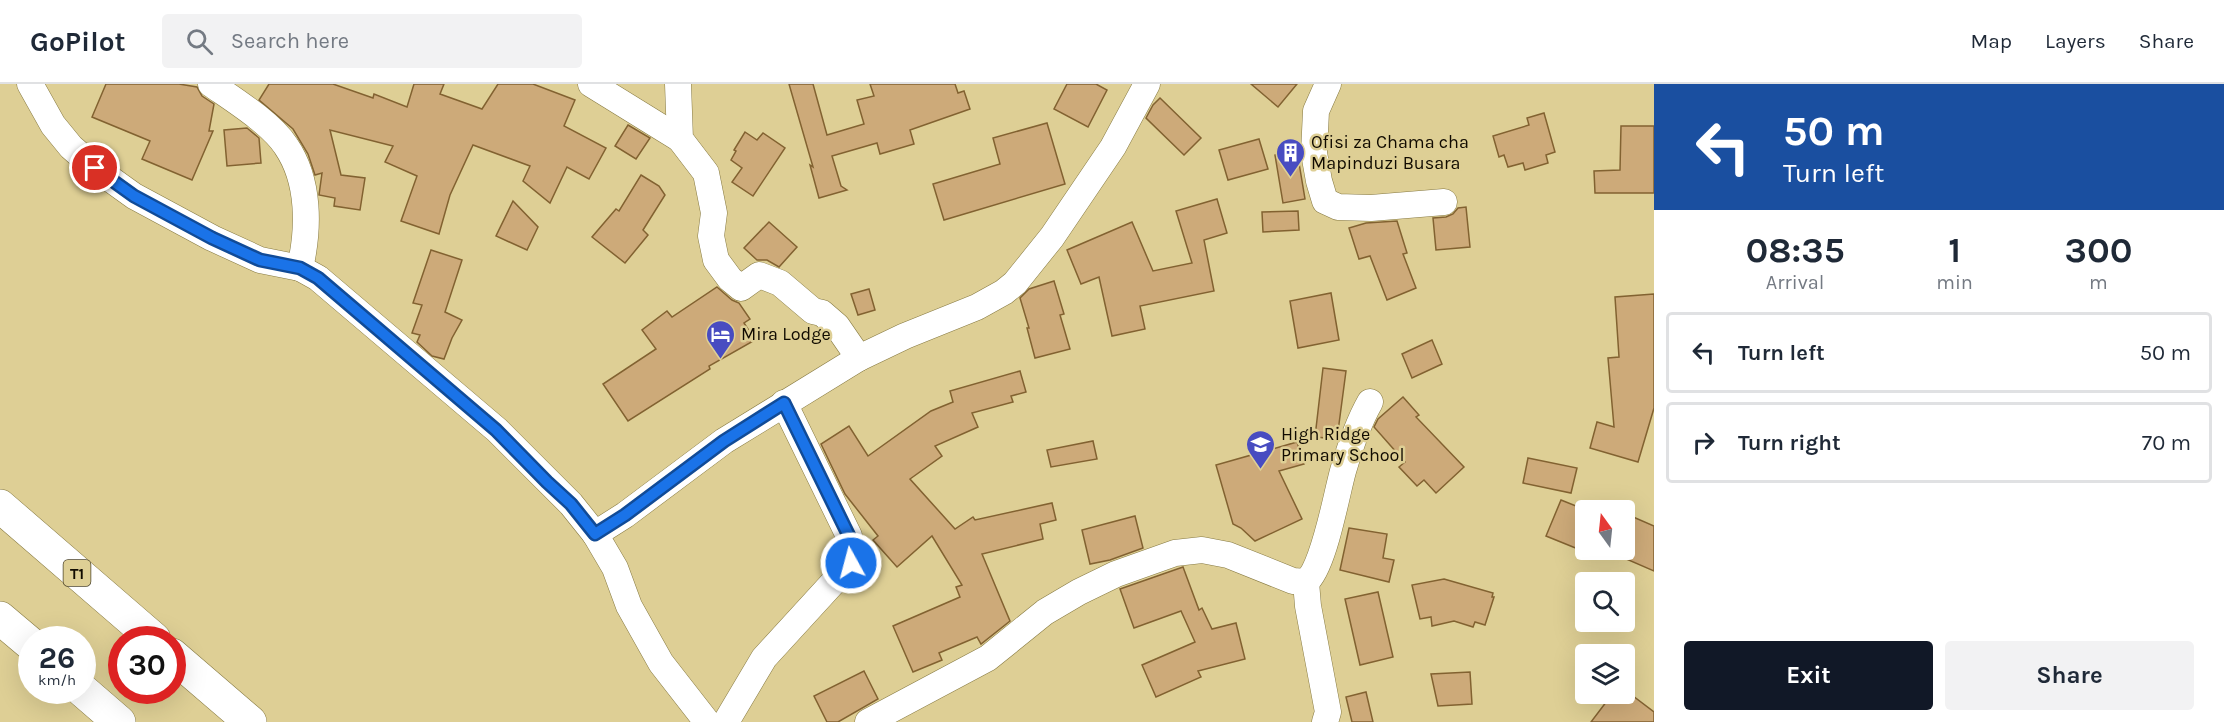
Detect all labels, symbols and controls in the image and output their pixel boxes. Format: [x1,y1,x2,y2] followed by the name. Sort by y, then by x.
[162,14,582,68] search box
[30,25,126,58] text: GoPilot
[183,25,216,58] icon: search
[231,28,349,54] text: Search here
[1970,29,2012,53] text: Map
[2045,29,2106,53] text: Layers
[2139,29,2194,53] text: Share
[1783,106,1885,156] text: 50 m
[1684,108,1762,186] icon: left
[1311,131,1469,174] place label: Ofisi za Chama cha Mapinduzi Busara
[1274,136,1306,178] building icon: Ofisi za Chama cha Mapinduzi Busara
[69,142,120,193] pin
[78,151,111,184] icon: arrive
[1783,157,1884,189] text: Turn left
[1746,229,1845,271] text: 08:35
[1948,229,1961,271] text: 1
[2064,229,2132,271] text: 300
[1766,271,1824,294] text: Arrival
[1936,271,1973,294] text: min
[2089,271,2108,294] text: m
[704,318,736,360] hotel icon: Mira Lodge
[741,323,831,345] place label: Mira Lodge
[1687,336,1720,369] icon: left
[1738,340,1825,366] text: Turn left
[2140,340,2191,366] text: 50 m
[1281,423,1405,466] place label: High Ridge Primary School
[1687,426,1720,459] icon: right
[1244,428,1276,470] school or university icon: High Ridge Primary School
[1738,430,1841,456] text: Turn right
[2142,430,2191,456] text: 70 m
[1575,500,1635,560] north arrow
[1575,500,1635,704] map controls
[819,531,883,595] position arrow
[64,560,90,586] road number: T1
[1575,572,1635,632] button: search
[108,626,186,704] speed limit sign: 30
[39,640,75,676] text: 26
[1684,641,1933,710] button: Exit
[1945,641,2194,710] button: Share
[1575,644,1635,704] button: layers
[38,671,76,689] text: km/h

